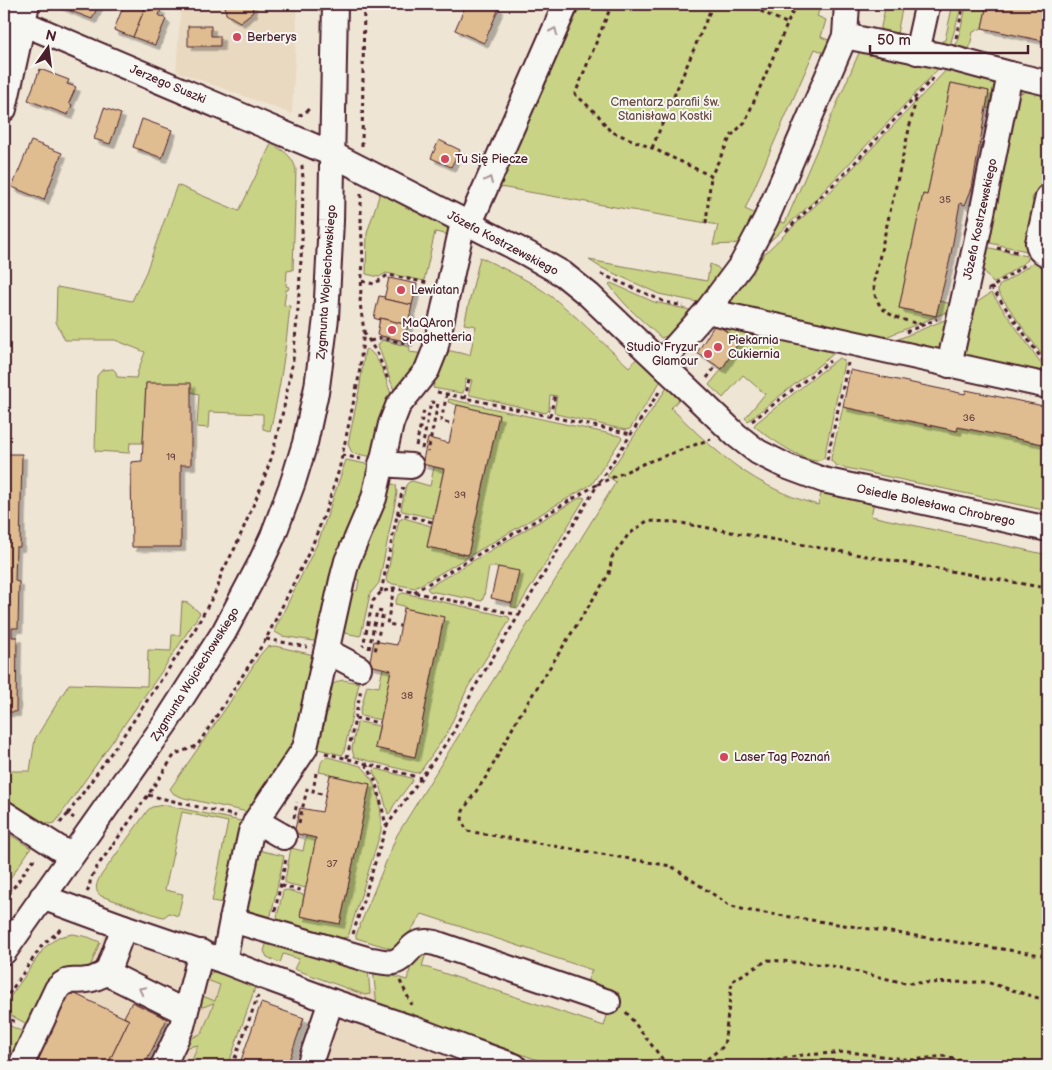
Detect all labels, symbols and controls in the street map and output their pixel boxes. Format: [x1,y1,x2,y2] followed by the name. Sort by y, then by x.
[22,22,72,72] north arrow
[870,22,1027,54] scale bar
[44,26,58,45] text: N
[547,27,558,36] one-way arrow
[247,30,297,45] place label: Berberys
[231,31,243,43] marker: Berberys
[877,31,911,50] text: 50 m
[127,62,208,107] street label: Jerzego Suszki
[611,95,719,124] park label: Cmentarz parafii św. Stanisława Kostki
[455,152,528,167] place label: Tu Się Piecze
[439,153,451,165] marker: Tu Się Piecze
[960,157,1001,281] street label: Józefa Kostrzewskiego
[482,176,493,185] one-way arrow
[939,194,951,206] house number: 35
[314,204,339,361] street label: Zygmunta Wojciechowskiego
[445,208,561,279] street label: Józefa Kostrzewskiego
[411,283,459,298] place label: Lewiatan
[395,284,407,296] marker: Lewiatan
[402,316,472,345] place label: MaQAron Spaghetteria
[386,324,398,336] marker: MaQAron Spaghetteria
[728,333,780,362] place label: Piekarnia Cukiernia
[626,340,699,369] place label: Studio Fryzur Glamour
[712,341,724,353] marker: Piekarnia Cukiernia
[702,348,714,360] marker: Studio Fryzur Glamour
[963,412,975,424] house number: 36
[166,451,176,463] house number: 19
[855,481,1017,530] street label: Osiedle Bolesława Chrobrego
[454,489,466,501] house number: 39
[147,604,243,745] street label: Zygmunta Wojciechowskiego
[401,690,413,702] house number: 38
[734,750,830,765] place label: Laser Tag Poznań
[718,751,730,763] marker: Laser Tag Poznań
[326,858,338,870] house number: 37
[138,986,147,996] one-way arrow

